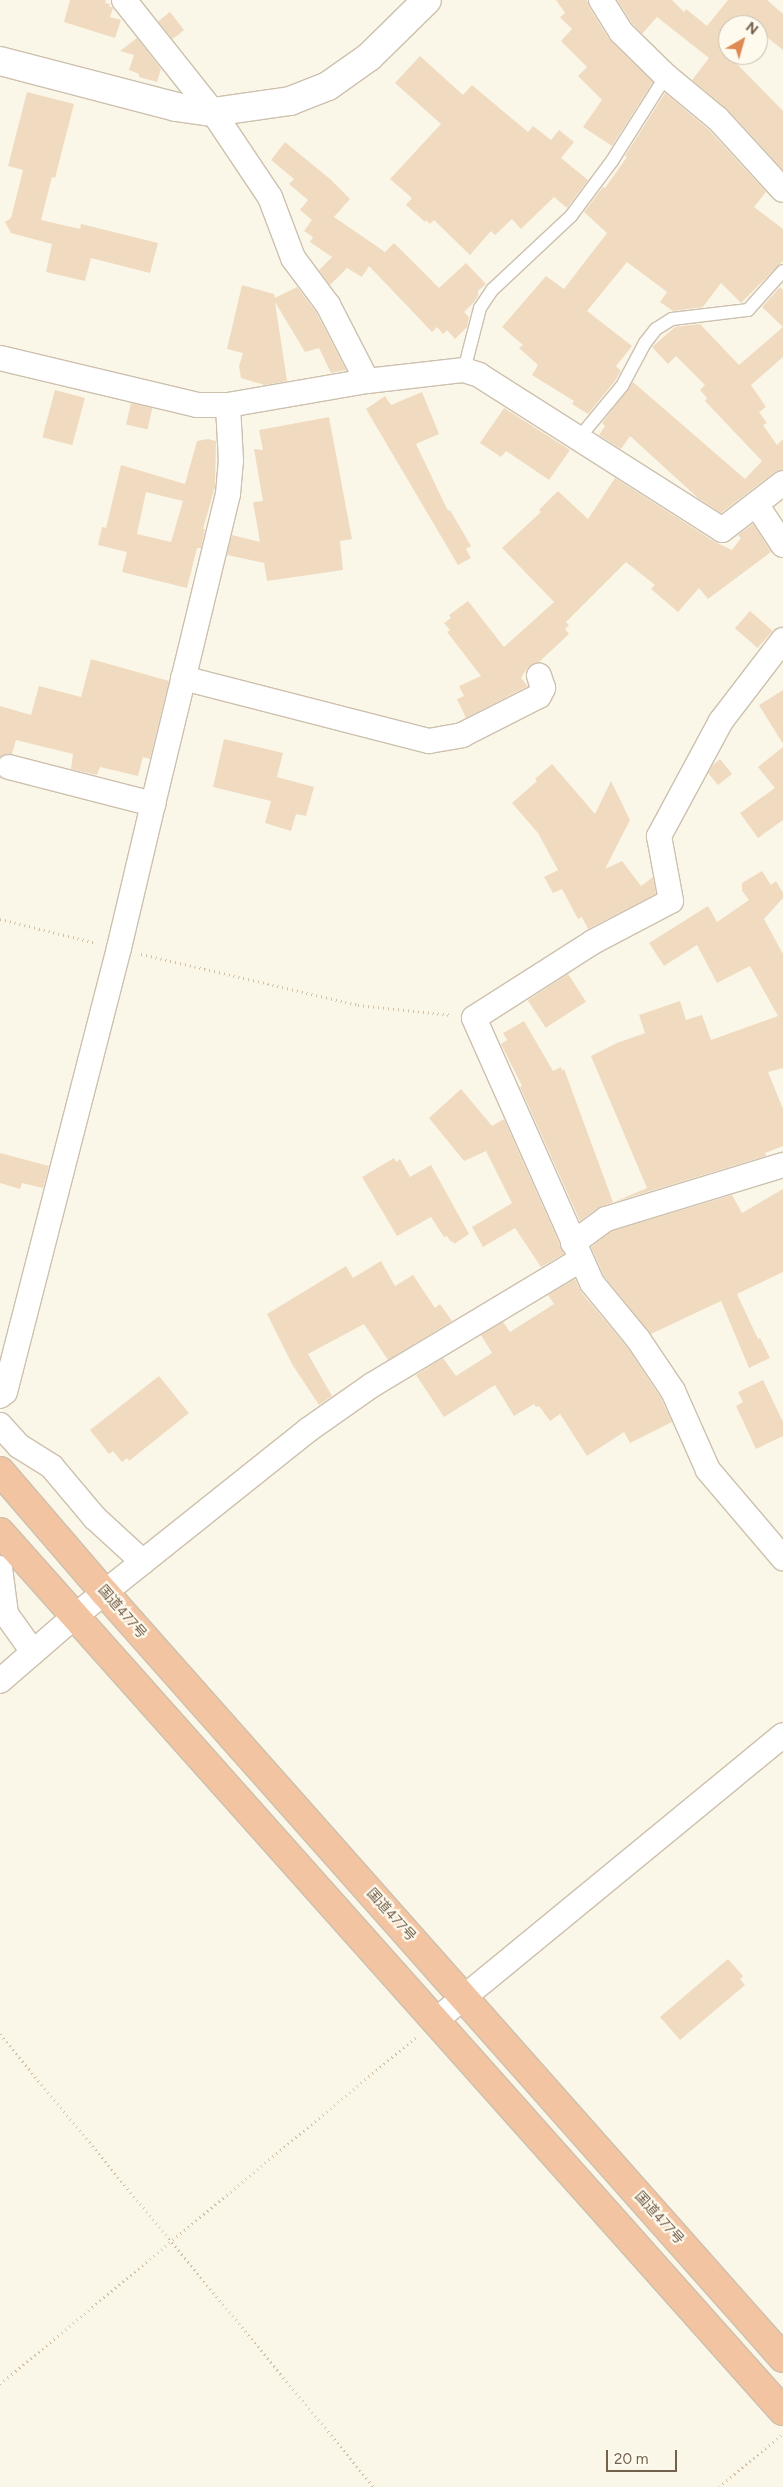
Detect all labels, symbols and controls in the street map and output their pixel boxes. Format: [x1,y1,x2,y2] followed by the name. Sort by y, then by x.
[718,15,768,65] north arrow
[742,19,761,39] text: N
[94,1582,150,1642] street label: 国道477号
[363,1885,419,1945] street label: 国道477号
[631,2188,687,2248] street label: 国道477号
[608,2440,679,2472] scale bar
[614,2450,648,2468] text: 20 m

